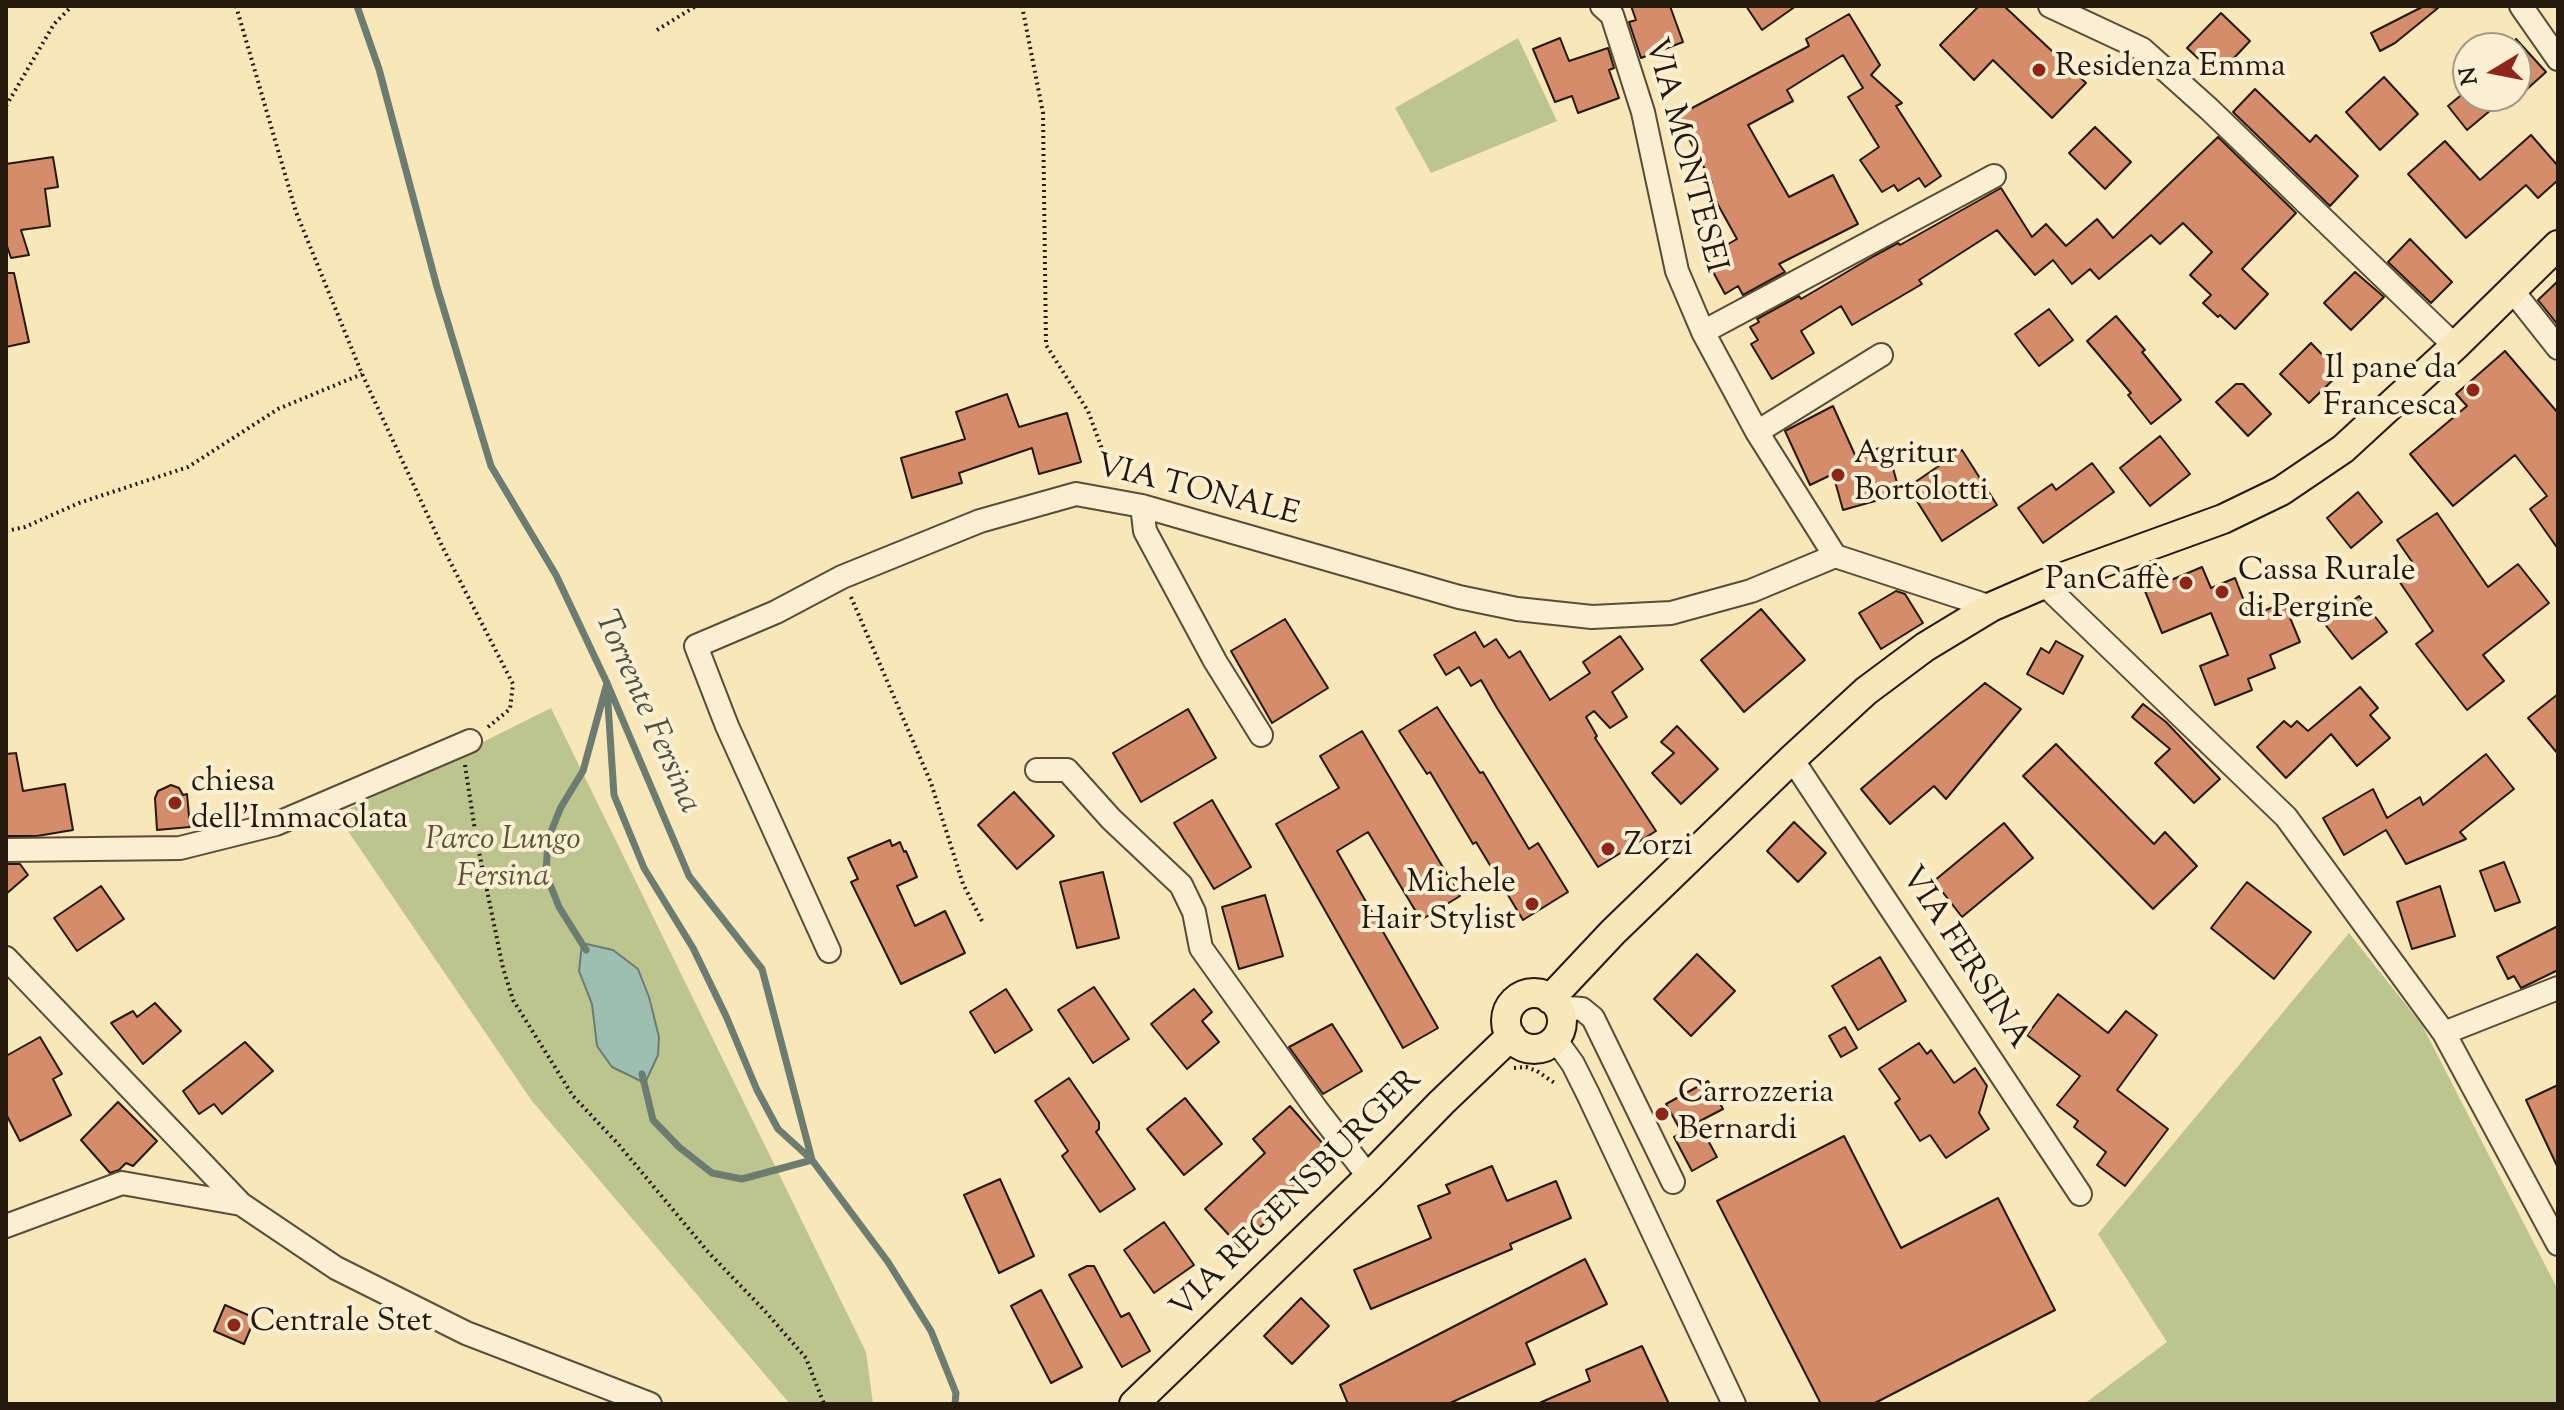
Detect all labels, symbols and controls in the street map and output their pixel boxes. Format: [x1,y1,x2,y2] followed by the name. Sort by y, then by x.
[2452,32,2532,112] north arrow
[1633,35,1733,277] street label: VIA MONTESEI
[2055,51,2286,89] place label: Residenza Emma
[2030,61,2048,79] marker: Residenza Emma
[2453,64,2488,87] text: N
[2323,353,2457,428] place label: Il pane da Francesca
[2464,381,2482,399] marker: Il pane da Francesca
[1854,438,1989,513] place label: Agritur Bortolotti
[1091,449,1303,537] street label: VIA TONALE
[1829,466,1847,484] marker: Agritur Bortolotti
[2238,555,2416,630] place label: Cassa Rurale di Pergine
[2045,564,2170,602] place label: PanCaffè
[2177,574,2195,592] marker: PanCaffè
[2213,583,2231,601] marker: Cassa Rurale di Pergine
[582,605,708,821] water label: Torrente Fersina
[191,766,408,841] place label: chiesa dell'Immacolata
[166,794,184,812] marker: chiesa dell'Immacolata
[426,824,580,899] park label: Parco Lungo Fersina
[1624,830,1693,868] place label: Zorzi
[1599,840,1617,858] marker: Zorzi
[1890,861,2036,1057] street label: VIA FERSINA
[1361,867,1516,942] place label: Michele Hair Stylist
[1523,895,1541,913] marker: Michele Hair Stylist
[1165,1063,1431,1329] street label: VIA REGENSBURGER
[1678,1077,1834,1152] place label: Carrozzeria Bernardi
[1653,1105,1671,1123] marker: Carrozzeria Bernardi
[250,1306,432,1344] place label: Centrale Stet
[225,1316,243,1334] marker: Centrale Stet

